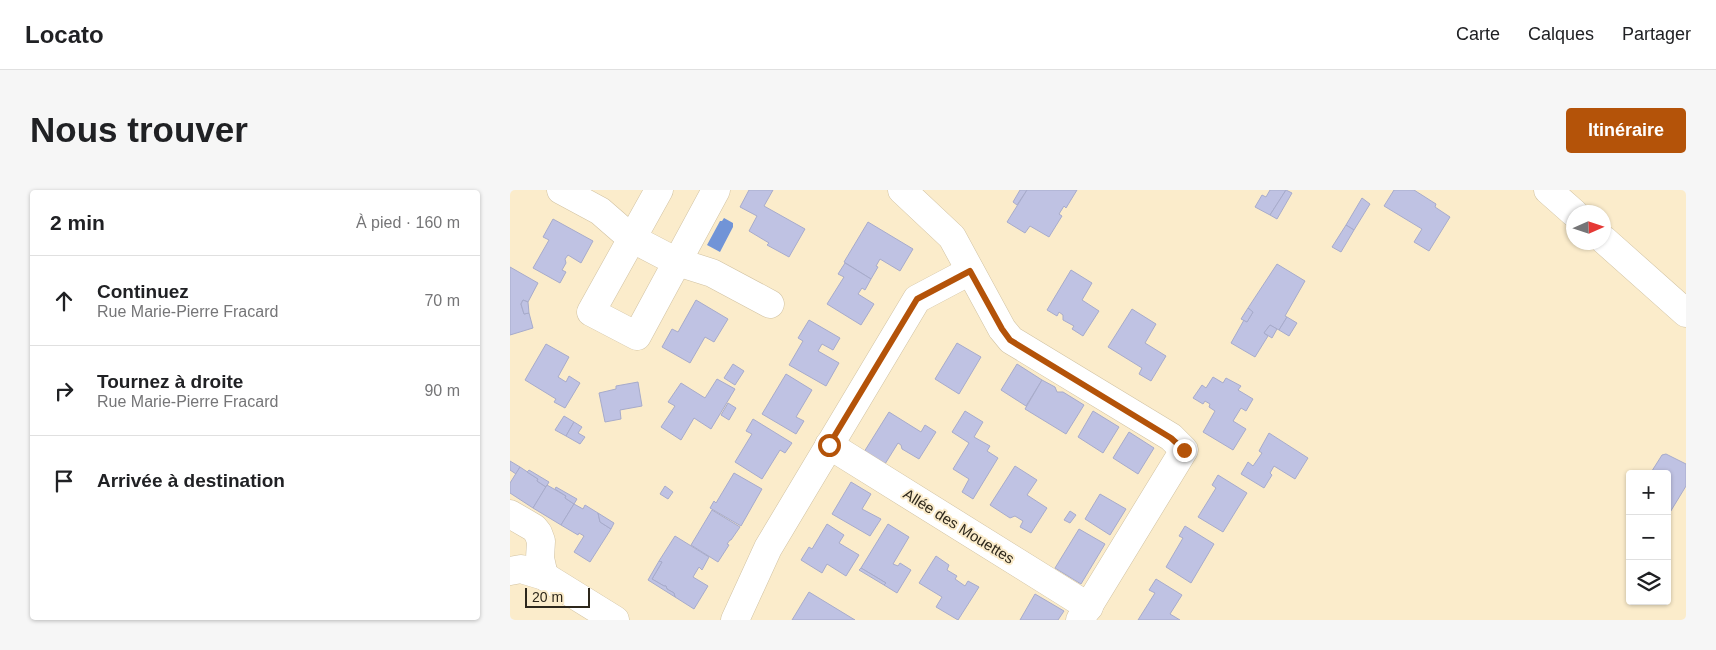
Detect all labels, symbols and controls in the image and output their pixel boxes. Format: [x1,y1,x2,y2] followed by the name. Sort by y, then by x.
[25,21,104,48] text: Locato
[1456,24,1500,44] text: Carte
[1528,24,1594,44] text: Calques
[1622,24,1691,44] text: Partager
[1566,108,1686,153] button: Itinéraire
[30,110,248,149] text: Nous trouver
[1566,205,1611,250] north arrow
[50,211,105,234] text: 2 min
[356,214,460,231] text: À pied · 160 m
[97,281,189,302] text: Continuez
[50,287,78,315] icon: ahead
[424,292,460,309] text: 70 m
[97,303,278,320] text: Rue Marie-Pierre Fracard
[97,371,243,392] text: Tournez à droite
[50,377,78,405] icon: right
[424,382,460,399] text: 90 m
[97,393,278,410] text: Rue Marie-Pierre Fracard
[818,434,841,457] route start
[1173,439,1196,462] route end
[50,467,78,495] icon: arrive
[97,470,285,491] text: Arrivée à destination
[1626,470,1671,605] map controls
[1626,470,1671,515] button: +
[900,485,1018,567] street label: Allée des Mouettes
[1626,515,1671,560] button: −
[1626,560,1671,605] button: layers
[525,585,590,608] scale bar
[532,589,563,605] text: 20 m

